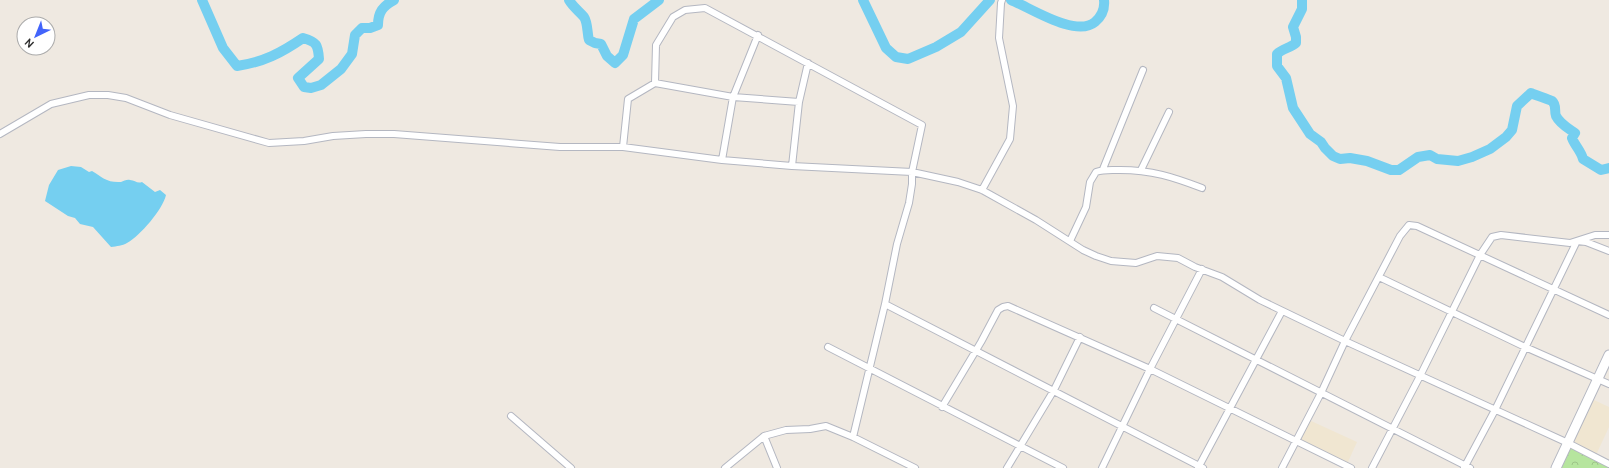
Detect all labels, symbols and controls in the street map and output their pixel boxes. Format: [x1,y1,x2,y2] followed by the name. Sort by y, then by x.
[16,16,56,56] north arrow
[22,36,37,51] text: N

